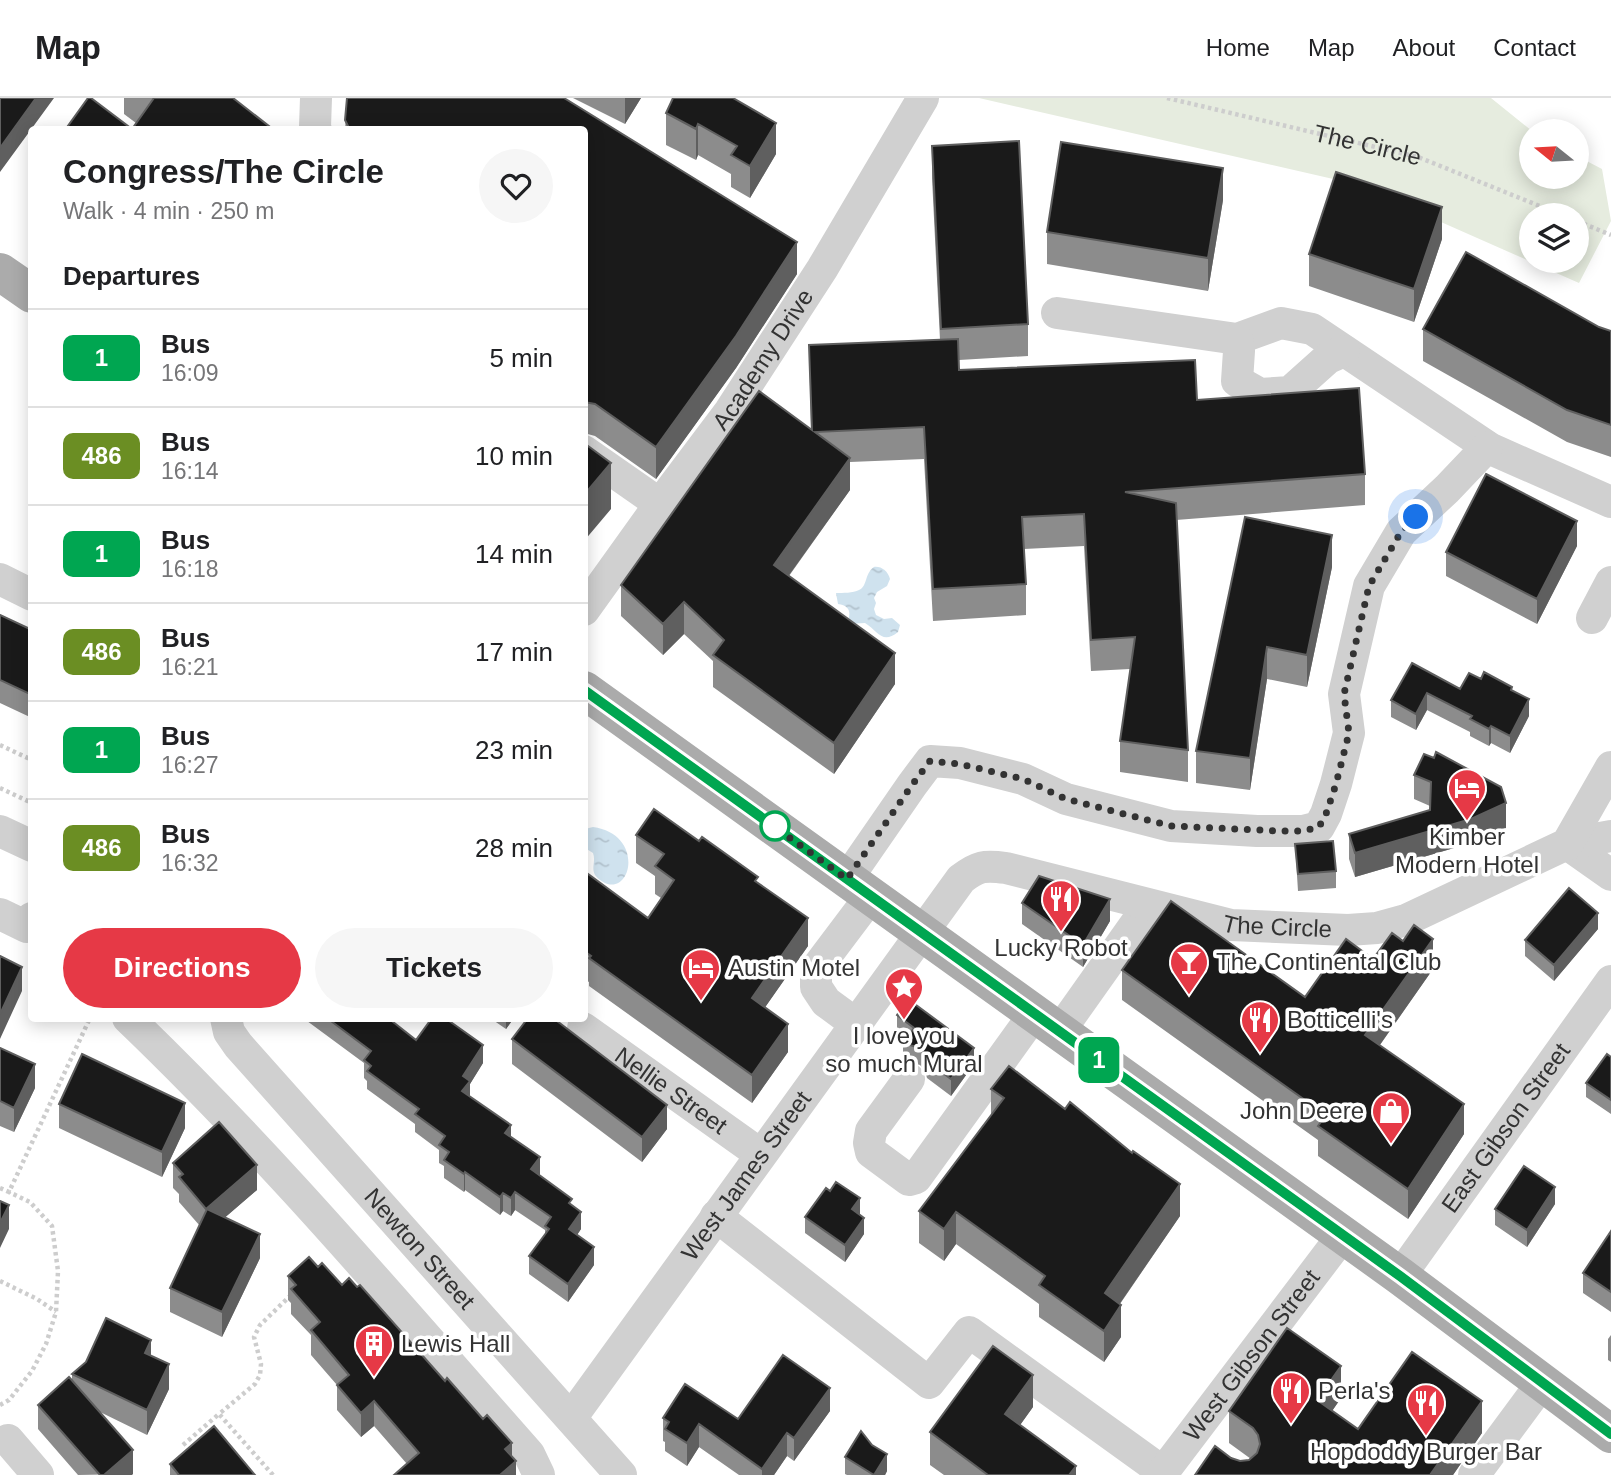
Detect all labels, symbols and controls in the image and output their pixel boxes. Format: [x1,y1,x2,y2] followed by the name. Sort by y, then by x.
[35,29,101,66] text: Map
[1206,34,1270,61] text: Home
[1308,34,1355,61] text: Map
[1393,34,1455,61] text: About
[1493,34,1576,61] text: Contact
[1311,119,1424,170] street label: The Circle
[1519,119,1589,189] north arrow
[1519,119,1589,273] map controls
[479,149,553,223] button: heart
[63,153,384,190] text: Congress/The Circle
[63,198,274,224] text: Walk · 4 min · 250 m
[1519,203,1589,273] button: layers
[63,261,200,291] text: Departures
[707,284,818,435] street label: Academy Drive
[161,329,210,359] text: Bus
[489,343,553,373] text: 5 min
[95,344,108,371] text: 1
[161,360,219,386] text: 16:09
[161,427,210,457] text: Bus
[475,441,553,471] text: 10 min
[81,442,122,469] text: 486
[161,458,219,484] text: 16:14
[1398,499,1433,534] your location
[161,525,210,555] text: Bus
[475,539,553,569] text: 14 min
[95,540,108,567] text: 1
[161,556,219,582] text: 16:18
[161,623,210,653] text: Bus
[475,637,553,667] text: 17 min
[81,638,122,665] text: 486
[161,654,219,680] text: 16:21
[161,721,210,751] text: Bus
[475,735,553,765] text: 23 min
[95,736,108,763] text: 1
[161,752,219,778] text: 16:27
[1446,767,1488,822] hotel icon: Kimber Modern Hotel
[760,811,790,841] unlabelled marker
[161,819,210,849] text: Bus
[1395,823,1539,878] place label: Kimber Modern Hotel
[475,833,553,863] text: 28 min
[81,834,122,861] text: 486
[161,850,219,876] text: 16:32
[1040,878,1082,933] restaurant icon: Lucky Robot
[1220,909,1333,942] street label: The Circle
[63,928,301,1008] button: Directions
[315,928,553,1008] button: Tickets
[994,934,1128,961] place label: Lucky Robot
[1168,941,1210,996] bar icon: The Continental Club
[680,947,722,1002] hotel icon: Austin Motel
[1216,948,1441,975] place label: The Continental Club
[728,954,860,981] place label: Austin Motel
[883,966,925,1021] place icon: I love you so much Mural
[1239,999,1281,1054] restaurant icon: Botticelli's
[1287,1006,1393,1033] place label: Botticelli's
[825,1022,983,1077] place label: I love you so much Mural
[1076,1037,1122,1083] line badge: 1
[1436,1038,1575,1218] street label: East Gibson Street
[610,1041,733,1139] street label: Nellie Street
[1092,1046,1106,1073] text: 1
[676,1085,816,1265] street label: West James Street
[1370,1090,1412,1145] shop icon: John Deere
[1240,1097,1364,1124] place label: John Deere
[359,1183,481,1314] street label: Newton Street
[1178,1264,1325,1446] street label: West Gibson Street
[353,1323,395,1378] building icon: Lewis Hall
[401,1330,510,1357] place label: Lewis Hall
[1270,1370,1312,1425] restaurant icon: Perla's
[1318,1377,1391,1404] place label: Perla's
[1405,1382,1447,1437] restaurant icon: Hopdoddy Burger Bar
[1310,1438,1542,1465] place label: Hopdoddy Burger Bar

